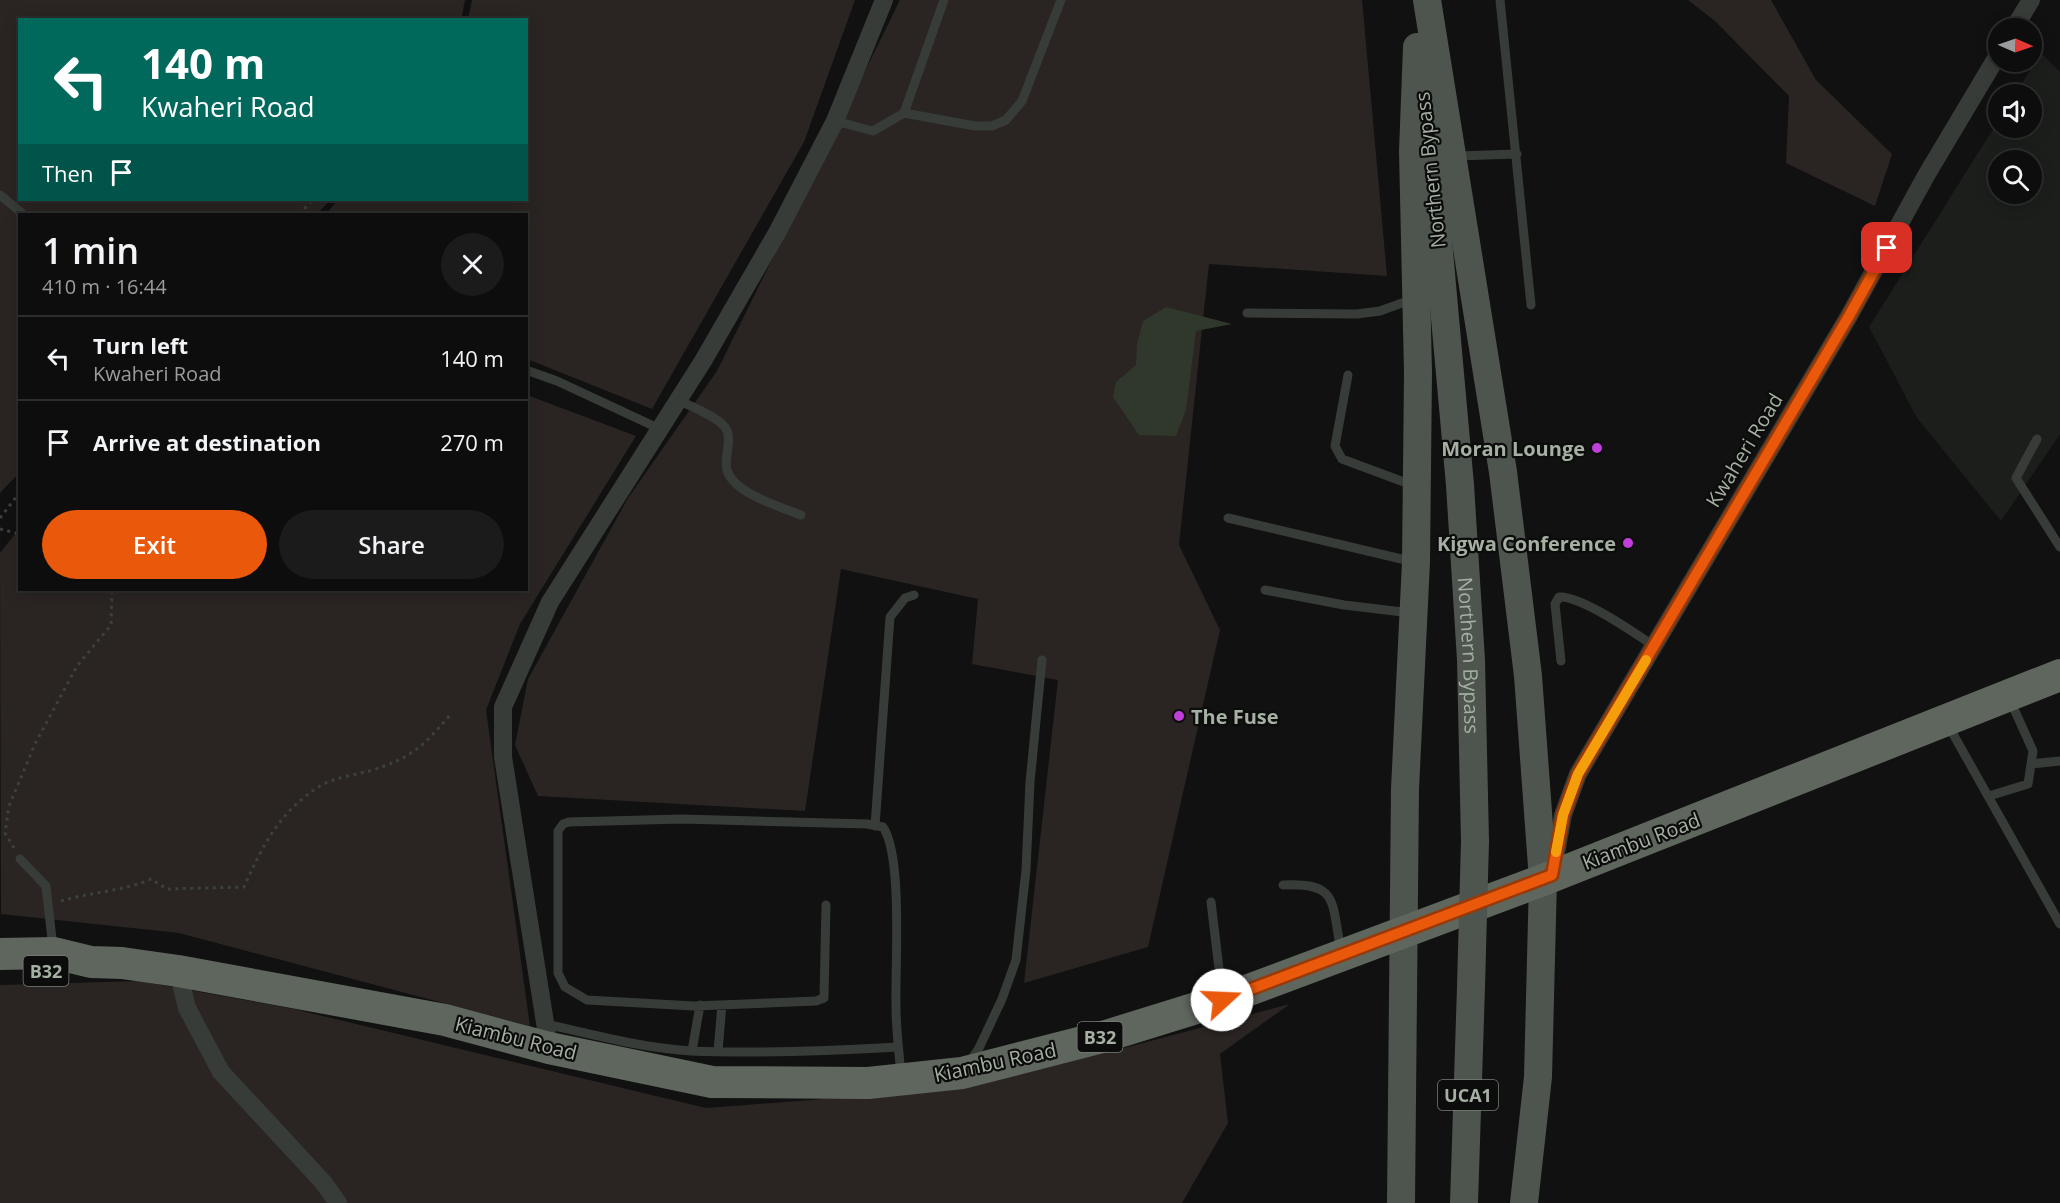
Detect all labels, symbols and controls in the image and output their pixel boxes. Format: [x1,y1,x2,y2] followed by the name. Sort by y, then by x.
[1988,18,2042,72] north arrow
[1988,18,2042,204] map controls
[141,34,265,91] text: 140 m
[42,42,120,120] icon: left
[1988,84,2042,138] button: sound
[141,88,314,125] text: Kwaheri Road
[1408,91,1452,249] street label: Northern Bypass
[1988,150,2042,204] button: search
[105,156,138,189] icon: arrive
[42,158,93,188] text: Then
[1861,222,1912,273] pin
[42,226,139,275] text: 1 min
[1870,231,1903,264] icon: arrive
[441,233,504,296] button: close
[42,273,167,300] text: 410 m · 16:44
[93,330,188,360] text: Turn left
[42,342,75,375] icon: left
[440,343,504,373] text: 140 m
[93,360,222,387] text: Kwaheri Road
[1699,388,1789,512] street label: Kwaheri Road
[42,426,75,459] icon: arrive
[93,427,321,457] text: Arrive at destination
[440,427,504,457] text: 270 m
[1441,435,1585,462] place label: Moran Lounge
[1590,441,1604,455] marker: Moran Lounge
[42,510,267,579] button: Exit
[279,510,504,579] button: Share
[1437,530,1616,557] place label: Kigwa Conference
[1621,536,1635,550] marker: Kigwa Conference
[1452,576,1486,734] street label: Northern Bypass
[1191,703,1279,730] place label: The Fuse
[1172,709,1186,723] marker: The Fuse
[1578,806,1704,876] street label: Kiambu Road
[24,956,68,986] road number: B32
[1190,968,1254,1032] position arrow
[452,1010,580,1066] street label: Kiambu Road
[1078,1022,1122,1052] road number: B32
[931,1036,1059,1088] street label: Kiambu Road
[1438,1080,1498,1110] road number: UCA1

